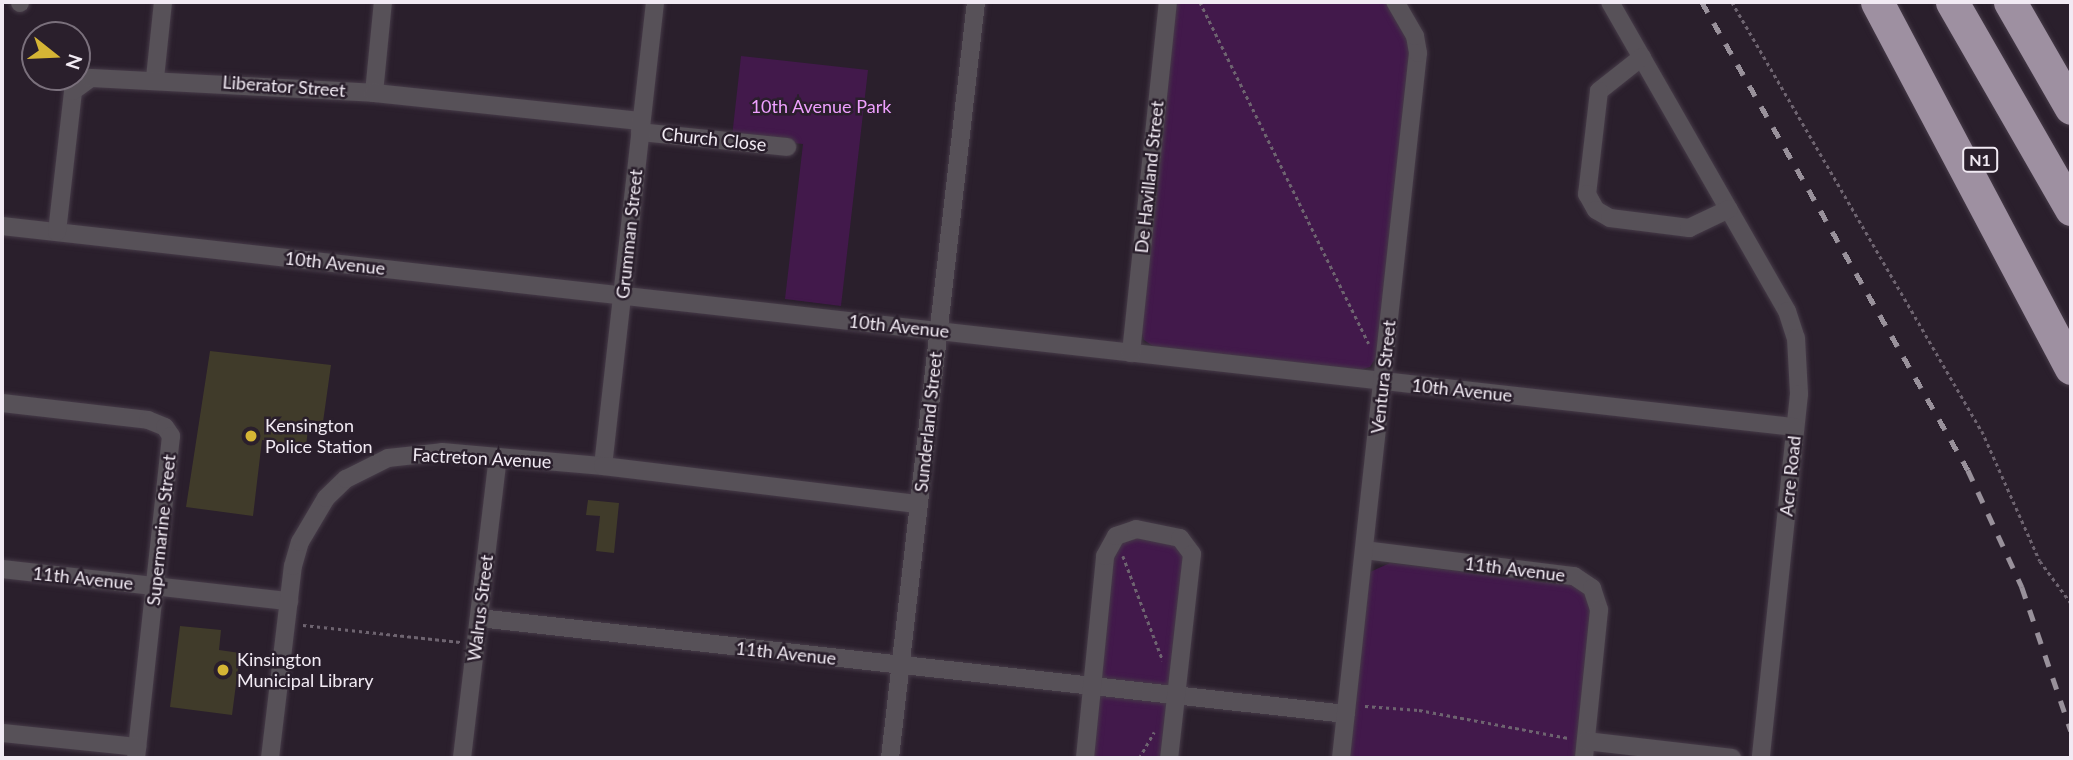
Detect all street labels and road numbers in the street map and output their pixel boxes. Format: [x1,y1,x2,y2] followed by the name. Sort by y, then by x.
[222,71,346,101] street label: Liberator Street
[1130,100,1168,254] street label: De Havilland Street
[661,123,767,155] street label: Church Close
[1961,148,1999,172] road number: N1
[611,168,647,300] street label: Grumman Street
[283,247,387,279] street label: 10th Avenue
[847,310,951,342] street label: 10th Avenue
[1366,319,1400,435] street label: Ventura Street
[910,351,946,493] street label: Sunderland Street
[1410,374,1514,406] street label: 10th Avenue
[1775,435,1805,517] street label: Acre Road
[412,444,552,472] street label: Factreton Avenue
[142,453,180,607] street label: Supermarine Street
[1463,552,1567,586] street label: 11th Avenue
[463,553,497,663] street label: Walrus Street
[31,562,135,594] street label: 11th Avenue
[734,637,838,669] street label: 11th Avenue

